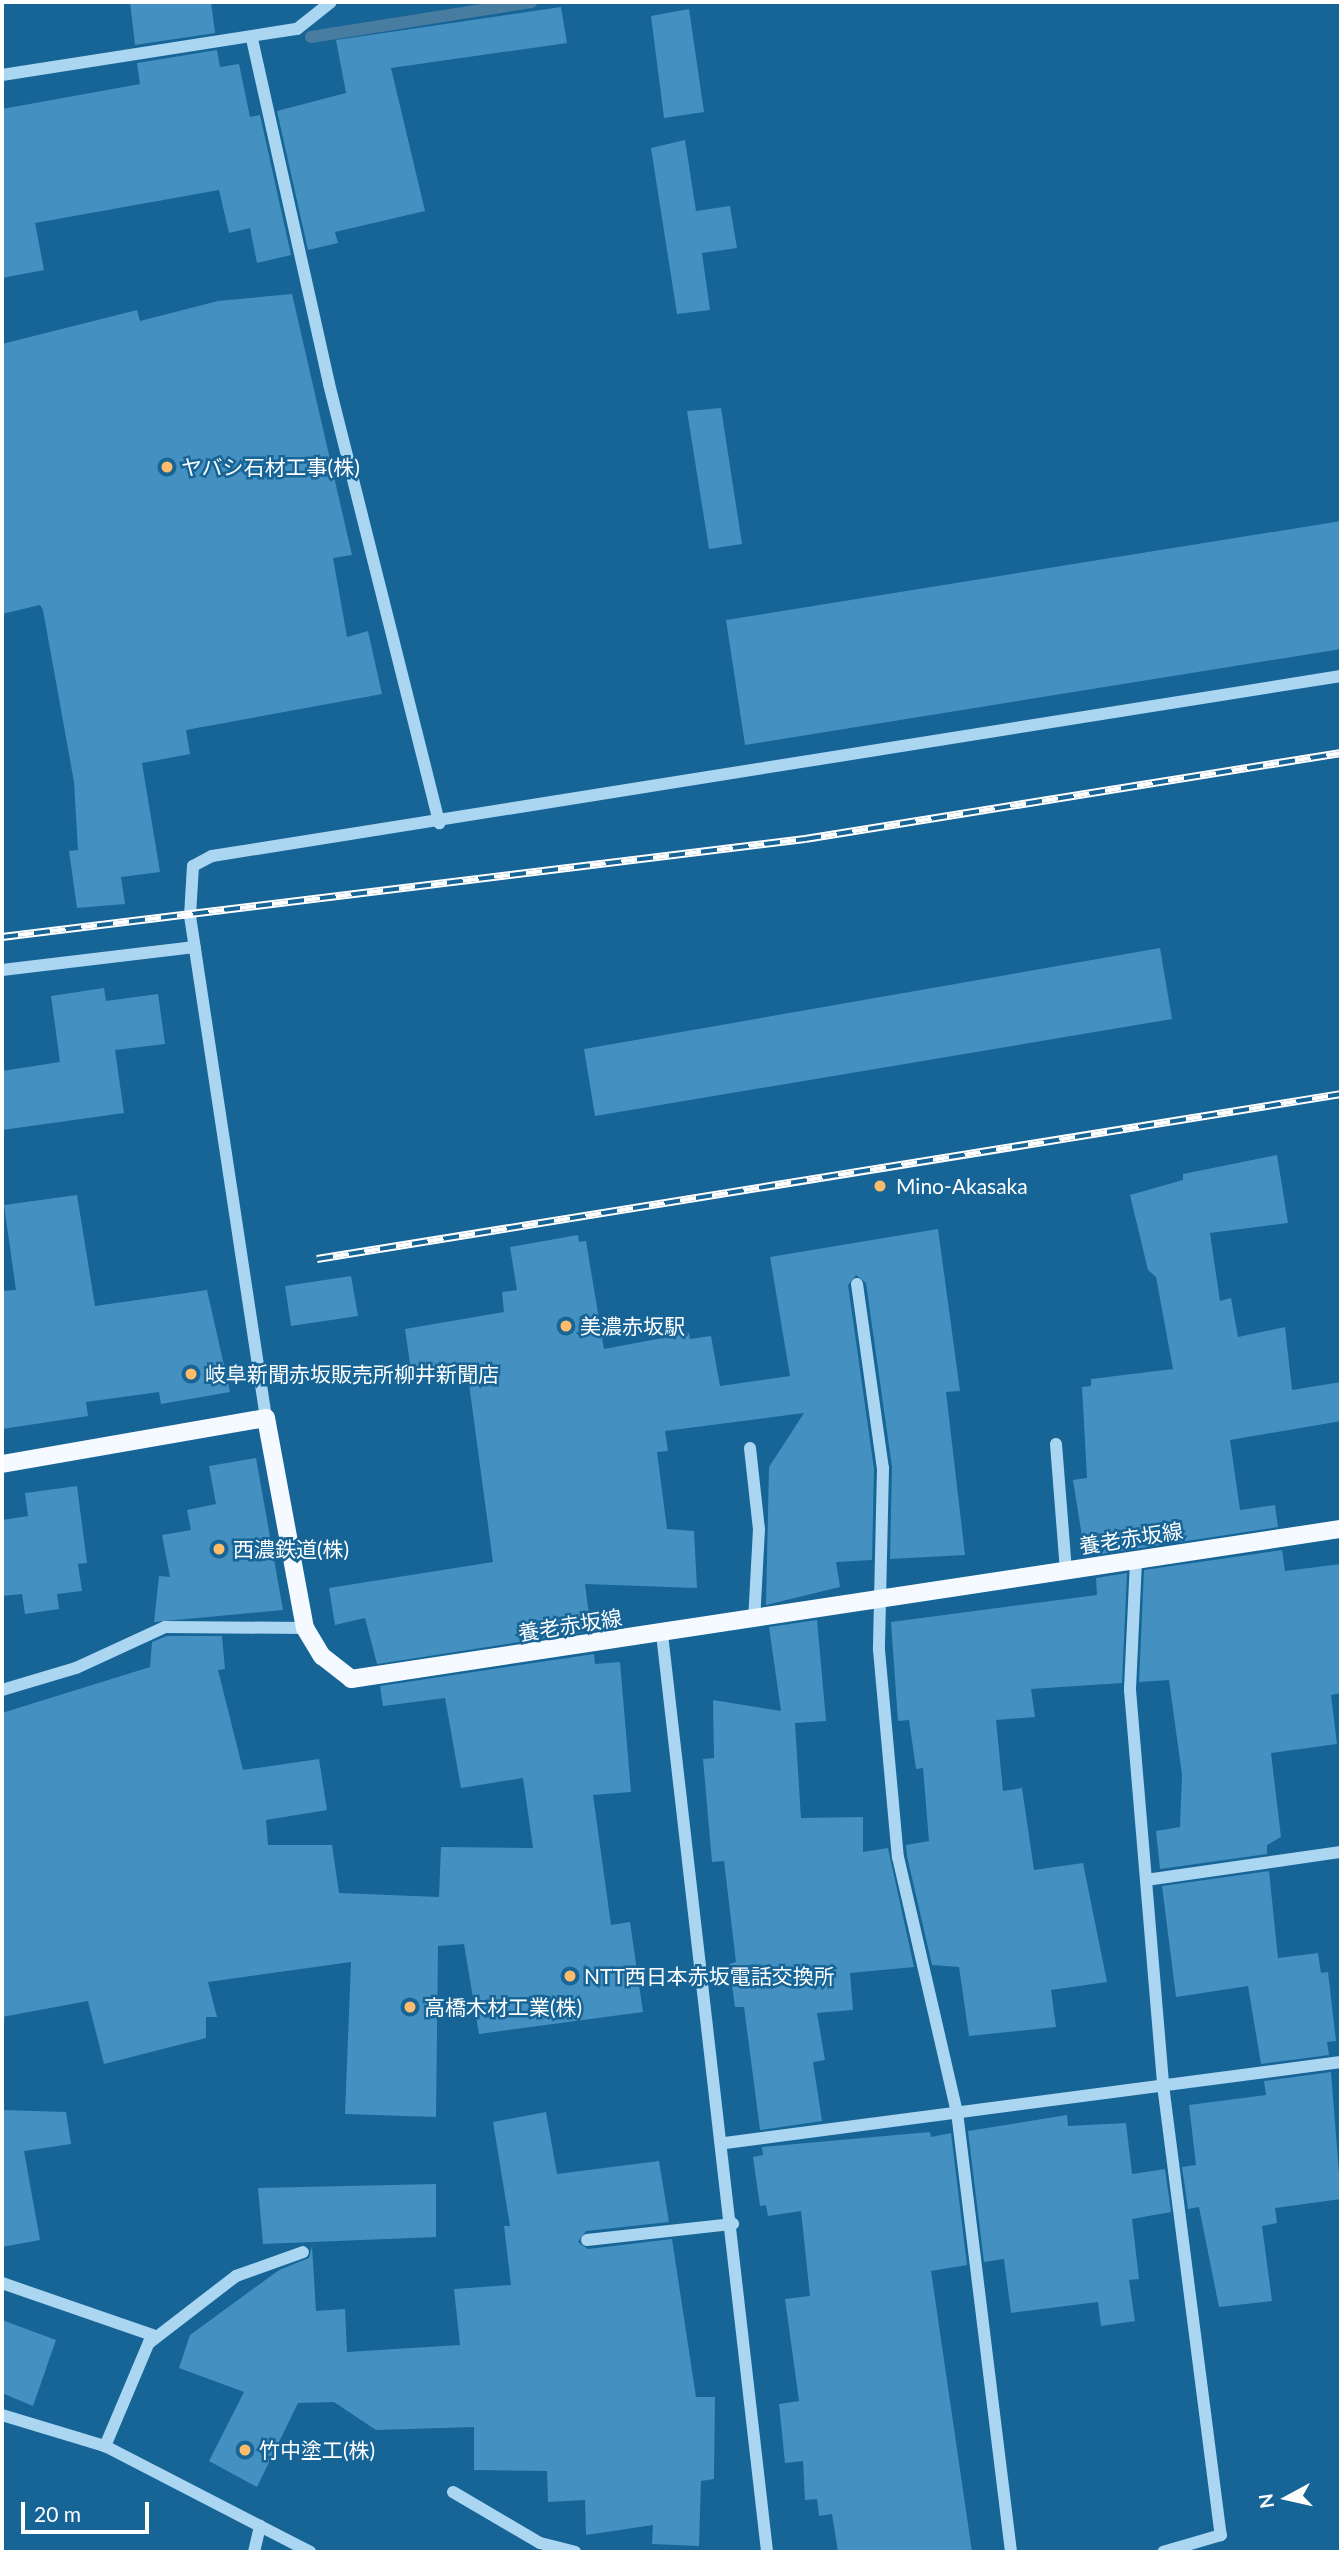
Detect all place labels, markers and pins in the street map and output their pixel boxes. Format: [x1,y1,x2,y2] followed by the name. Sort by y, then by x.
[181,454,360,480] place label: ヤバシ石材工事(株)
[159,459,175,475] marker: ヤバシ石材工事(株)
[896,1173,1028,1199] place label: Mino-Akasaka
[870,1176,890,1196] marker: Mino-Akasaka
[580,1313,685,1339] place label: 美濃赤坂駅
[558,1318,574,1334] marker: 美濃赤坂駅
[205,1361,499,1387] place label: 岐阜新聞赤坂販売所柳井新聞店
[183,1366,199,1382] marker: 岐阜新聞赤坂販売所柳井新聞店
[233,1536,349,1562] place label: 西濃鉄道(株)
[211,1541,227,1557] marker: 西濃鉄道(株)
[584,1963,835,1989] place label: NTT西日本赤坂電話交換所
[562,1968,578,1984] marker: NTT西日本赤坂電話交換所
[424,1994,582,2020] place label: 高橋木材工業(株)
[402,1999,418,2015] marker: 高橋木材工業(株)
[259,2437,375,2463] place label: 竹中塗工(株)
[237,2442,253,2458] marker: 竹中塗工(株)

